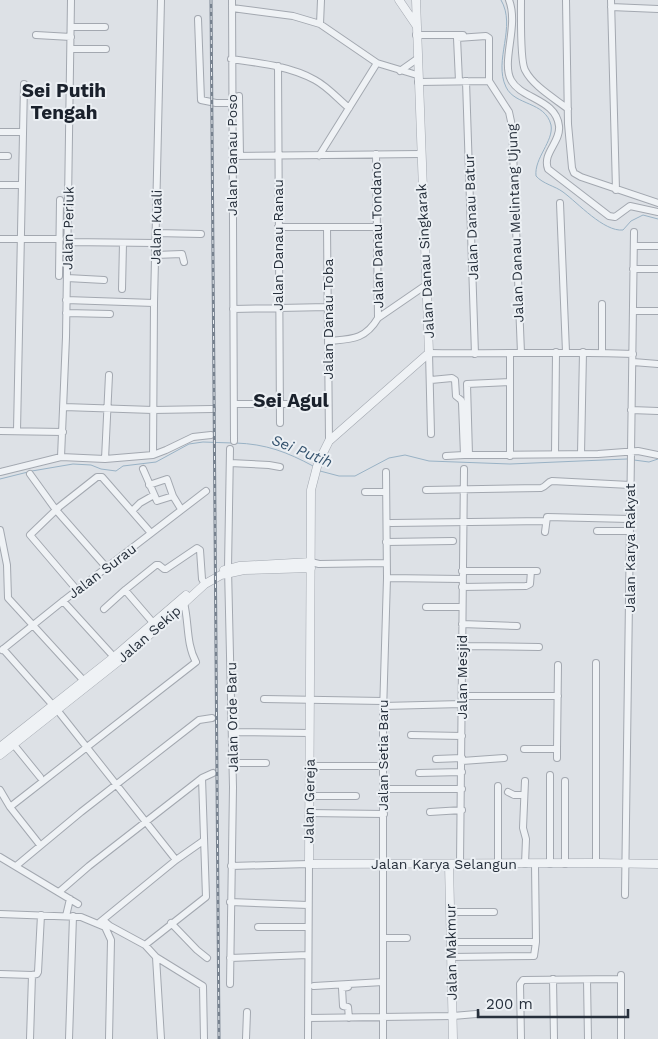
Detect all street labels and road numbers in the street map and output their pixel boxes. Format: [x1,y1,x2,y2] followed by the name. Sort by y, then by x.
[224,94,240,216] street label: Jalan Danau Poso
[504,123,526,323] street label: Jalan Danau Melintang Ujung
[461,153,481,280] street label: Jalan Danau Batur
[368,162,386,308] street label: Jalan Danau Tondano
[270,179,286,311] street label: Jalan Danau Ranau
[413,183,437,339] street label: Jalan Danau Singkarak
[59,186,77,270] street label: Jalan Periuk
[147,190,165,264] street label: Jalan Kuali
[320,258,336,379] street label: Jalan Danau Toba
[622,483,638,613] street label: Jalan Karya Rakyat
[65,540,139,602] street label: Jalan Surau
[114,602,184,666] street label: Jalan Sekip
[454,635,470,719] street label: Jalan Mesjid
[223,662,241,772] street label: Jalan Orde Baru
[375,699,391,811] street label: Jalan Setia Baru
[300,758,318,843] street label: Jalan Gereja
[371,856,517,872] street label: Jalan Karya Selangun
[442,903,460,1000] street label: Jalan Makmur

